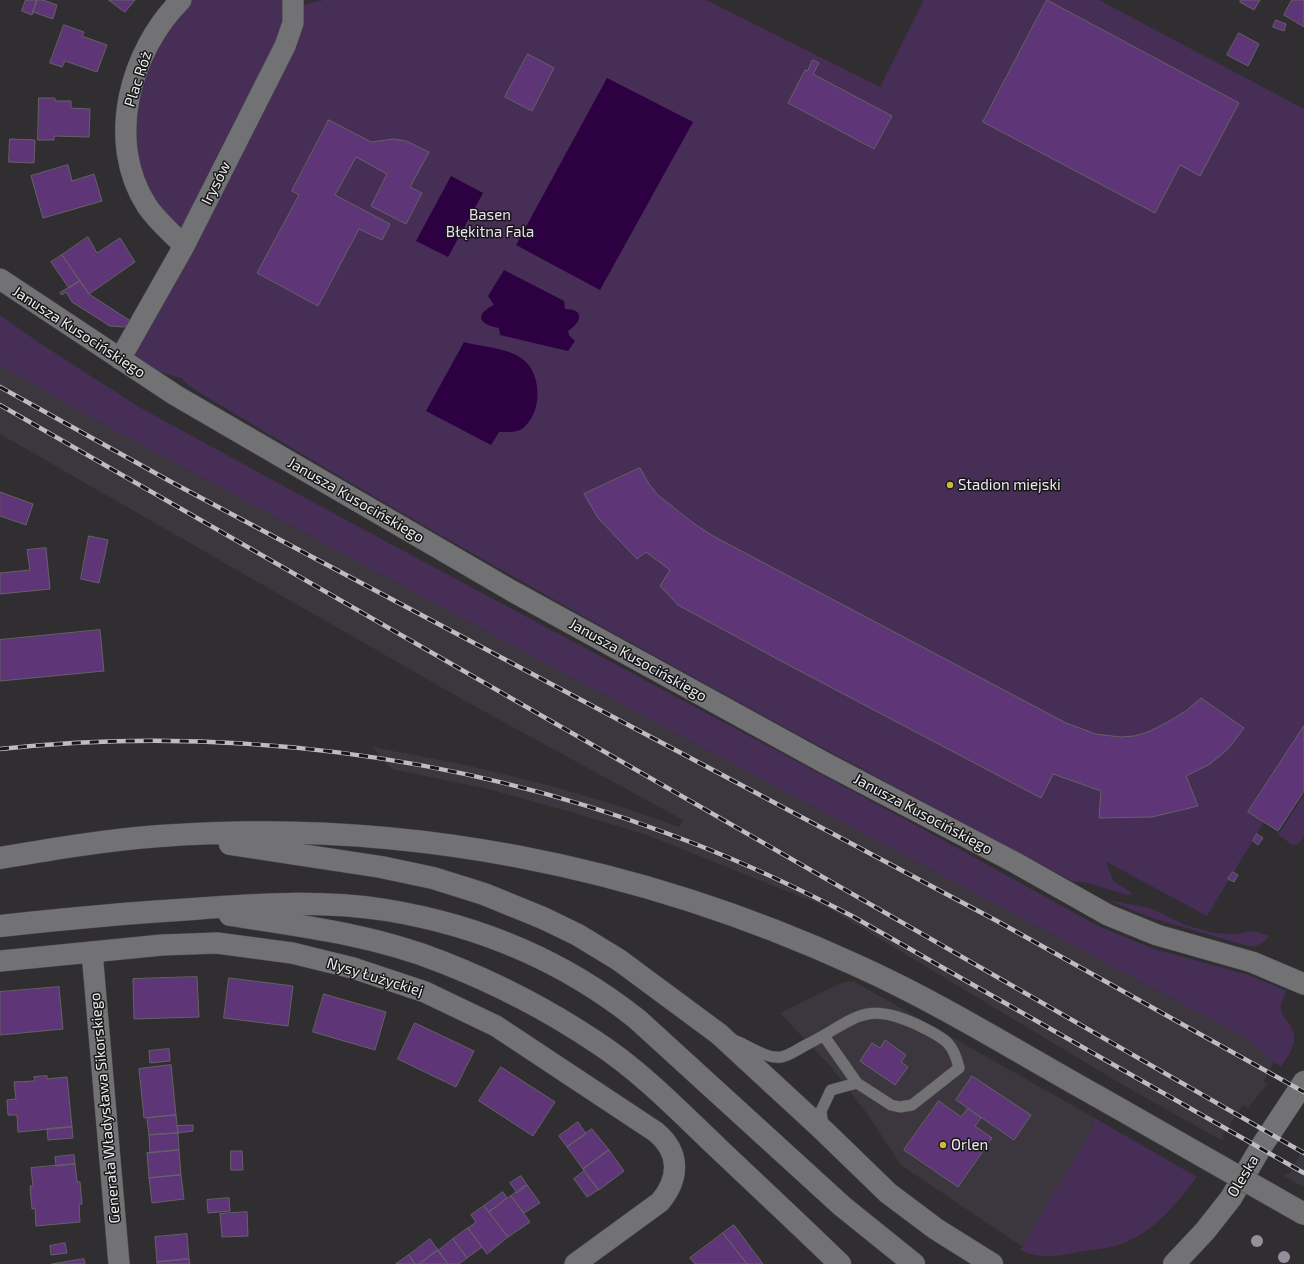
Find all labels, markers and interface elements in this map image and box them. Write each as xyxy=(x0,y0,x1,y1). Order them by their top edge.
street label: Plac Róż xyxy=(121,49,155,109)
street label: Irysów xyxy=(197,158,235,208)
park label: Basen Błękitna Fala xyxy=(446,206,534,241)
street label: Janusza Kusocińskiego xyxy=(9,282,149,382)
street label: Janusza Kusocińskiego xyxy=(285,454,427,546)
place label: Stadion miejski xyxy=(958,476,1061,494)
marker: Stadion miejski xyxy=(945,480,955,490)
street label: Janusza Kusocińskiego xyxy=(566,615,710,705)
street label: Janusza Kusocińskiego xyxy=(851,770,995,858)
street label: Nysy Łużyckiej xyxy=(325,954,425,1000)
street label: Generała Władysława Sikorskiego xyxy=(86,992,124,1224)
place label: Orlen xyxy=(951,1136,988,1154)
marker: Orlen xyxy=(938,1140,948,1150)
street label: Oleska xyxy=(1223,1152,1263,1200)

